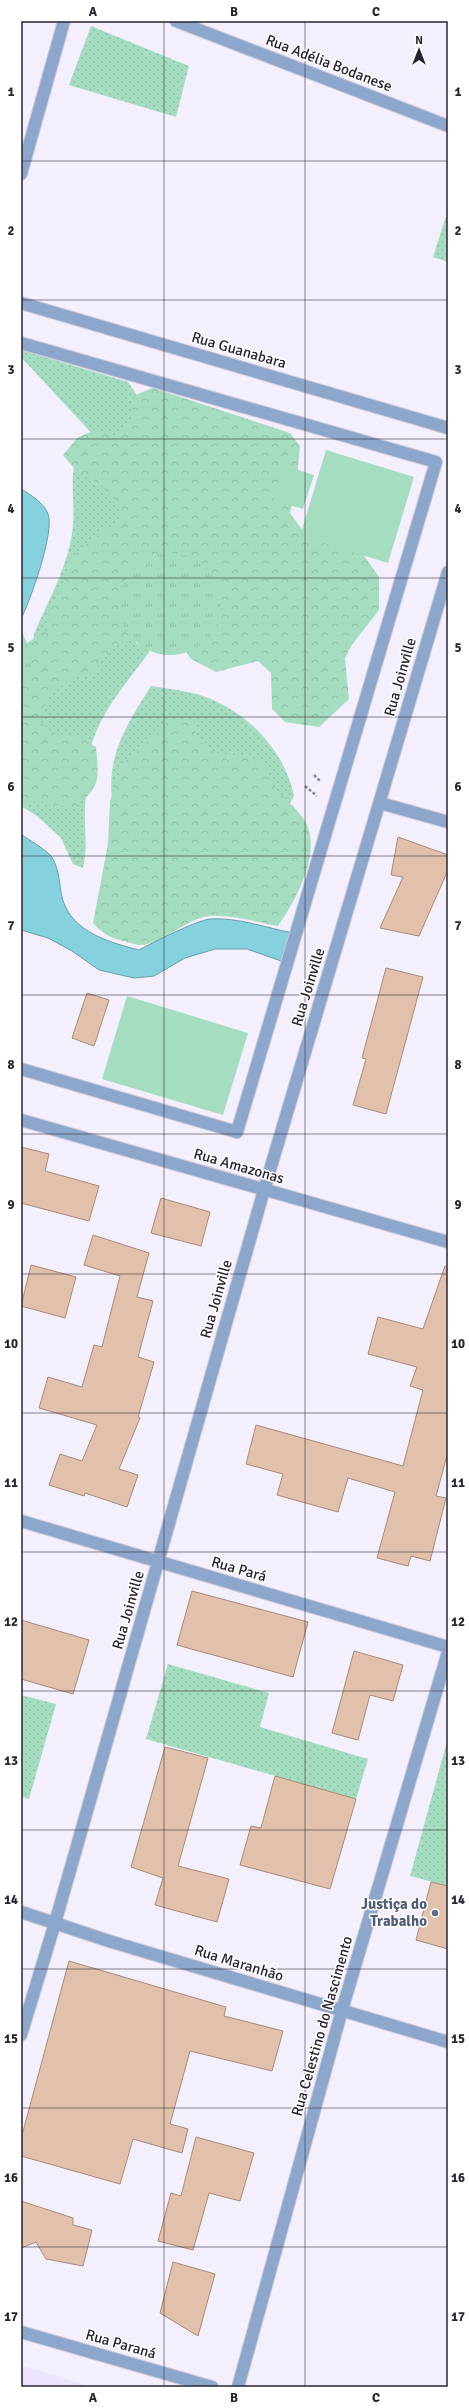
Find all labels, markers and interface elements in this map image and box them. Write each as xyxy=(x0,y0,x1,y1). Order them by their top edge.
text: A xyxy=(89,4,98,20)
text: B xyxy=(230,4,238,20)
text: C xyxy=(372,4,380,20)
north arrow xyxy=(399,30,439,70)
street label: Rua Adélia Bodanese xyxy=(263,31,395,95)
text: N xyxy=(415,34,423,47)
text: 1 xyxy=(7,84,15,100)
text: 1 xyxy=(454,84,462,100)
text: 2 xyxy=(7,223,15,239)
text: 2 xyxy=(454,223,462,239)
street label: Rua Guanabara xyxy=(190,328,288,372)
text: 3 xyxy=(7,362,15,378)
text: 3 xyxy=(454,362,462,378)
text: 4 xyxy=(7,501,15,517)
text: 4 xyxy=(454,501,462,517)
street label: Rua Joinville xyxy=(380,636,420,718)
text: 5 xyxy=(7,640,15,656)
text: 5 xyxy=(454,640,462,656)
text: 6 xyxy=(7,779,15,795)
text: 6 xyxy=(454,779,462,795)
text: 7 xyxy=(7,918,15,934)
text: 7 xyxy=(454,918,462,934)
street label: Rua Joinville xyxy=(288,946,328,1028)
text: 8 xyxy=(7,1057,15,1073)
text: 8 xyxy=(454,1057,462,1073)
street label: Rua Amazonas xyxy=(192,1145,287,1188)
text: 9 xyxy=(7,1197,15,1213)
text: 9 xyxy=(454,1197,462,1213)
street label: Rua Joinville xyxy=(196,1258,236,1340)
text: 10 xyxy=(4,1336,18,1352)
text: 10 xyxy=(451,1336,465,1352)
text: 11 xyxy=(4,1475,18,1491)
text: 11 xyxy=(451,1475,465,1491)
street label: Rua Pará xyxy=(209,1553,269,1585)
street label: Rua Joinville xyxy=(108,1569,148,1651)
text: 12 xyxy=(4,1614,18,1630)
text: 12 xyxy=(451,1614,465,1630)
text: 13 xyxy=(4,1753,18,1769)
text: 13 xyxy=(451,1753,465,1769)
text: 14 xyxy=(4,1892,18,1908)
text: 14 xyxy=(451,1892,465,1908)
place label: Justiça do Trabalho xyxy=(361,1895,427,1930)
marker: Justiça do Trabalho xyxy=(430,1908,440,1918)
street label: Rua Celestino do Nascimento xyxy=(288,1934,356,2118)
street label: Rua Maranhão xyxy=(192,1941,286,1985)
text: 15 xyxy=(4,2031,18,2047)
text: 15 xyxy=(451,2031,465,2047)
text: 16 xyxy=(4,2170,18,2186)
text: 16 xyxy=(451,2170,465,2186)
text: 17 xyxy=(4,2309,18,2325)
text: 17 xyxy=(451,2309,465,2325)
street label: Rua Paraná xyxy=(84,2325,158,2363)
text: A xyxy=(89,2390,98,2406)
text: B xyxy=(230,2390,238,2406)
text: C xyxy=(372,2390,380,2406)

